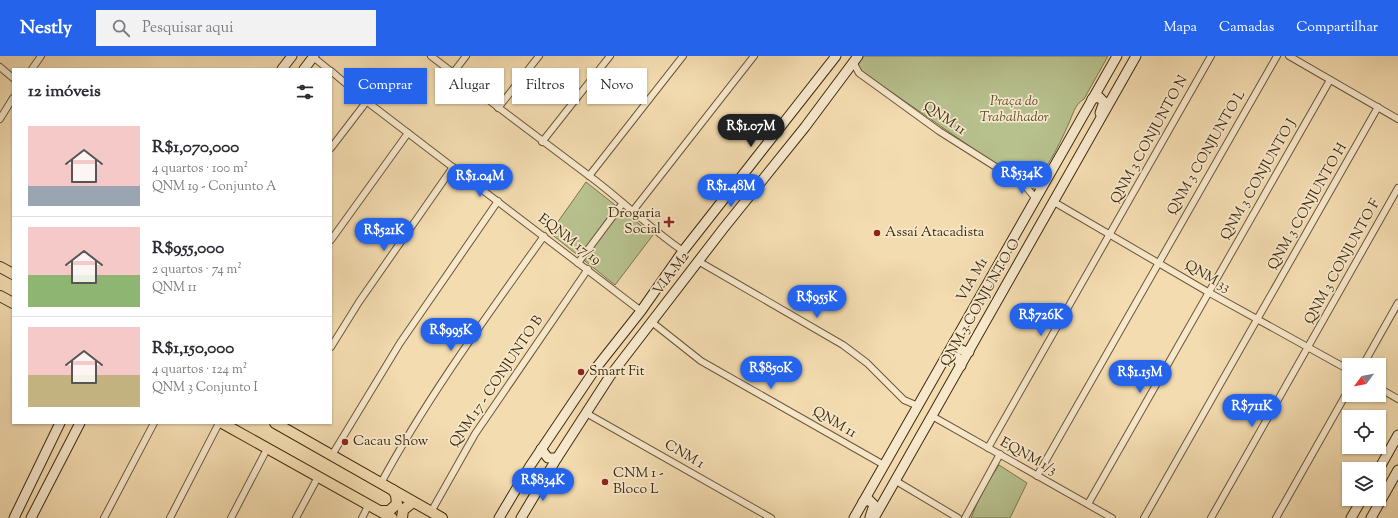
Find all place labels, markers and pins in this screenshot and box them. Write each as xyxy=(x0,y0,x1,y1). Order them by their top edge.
pin: R$1.07M xyxy=(714,114,788,148)
pin: R$534K xyxy=(989,161,1055,195)
pin: R$1.04M xyxy=(443,164,517,198)
pin: R$1.48M xyxy=(694,174,768,208)
place label: Drogaria Social xyxy=(608,204,662,240)
marker: Drogaria Social xyxy=(664,217,674,227)
pin: R$521K xyxy=(351,218,417,252)
place label: Assaí Atacadista xyxy=(885,223,985,243)
marker: Assaí Atacadista xyxy=(872,228,882,238)
pin: R$955K xyxy=(784,285,850,319)
pin: R$726K xyxy=(1008,303,1074,337)
pin: R$995K xyxy=(418,318,484,352)
pin: R$850K xyxy=(738,356,804,390)
pin: R$1.15M xyxy=(1103,360,1177,394)
place label: Smart Fit xyxy=(589,362,645,382)
marker: Smart Fit xyxy=(576,367,586,377)
pin: R$711K xyxy=(1219,394,1285,428)
place label: Cacau Show xyxy=(353,432,429,452)
marker: Cacau Show xyxy=(340,437,350,447)
place label: CNM 1 - Bloco L xyxy=(613,464,664,500)
pin: R$834K xyxy=(510,468,576,502)
marker: CNM 1 - Bloco L xyxy=(600,477,610,487)

